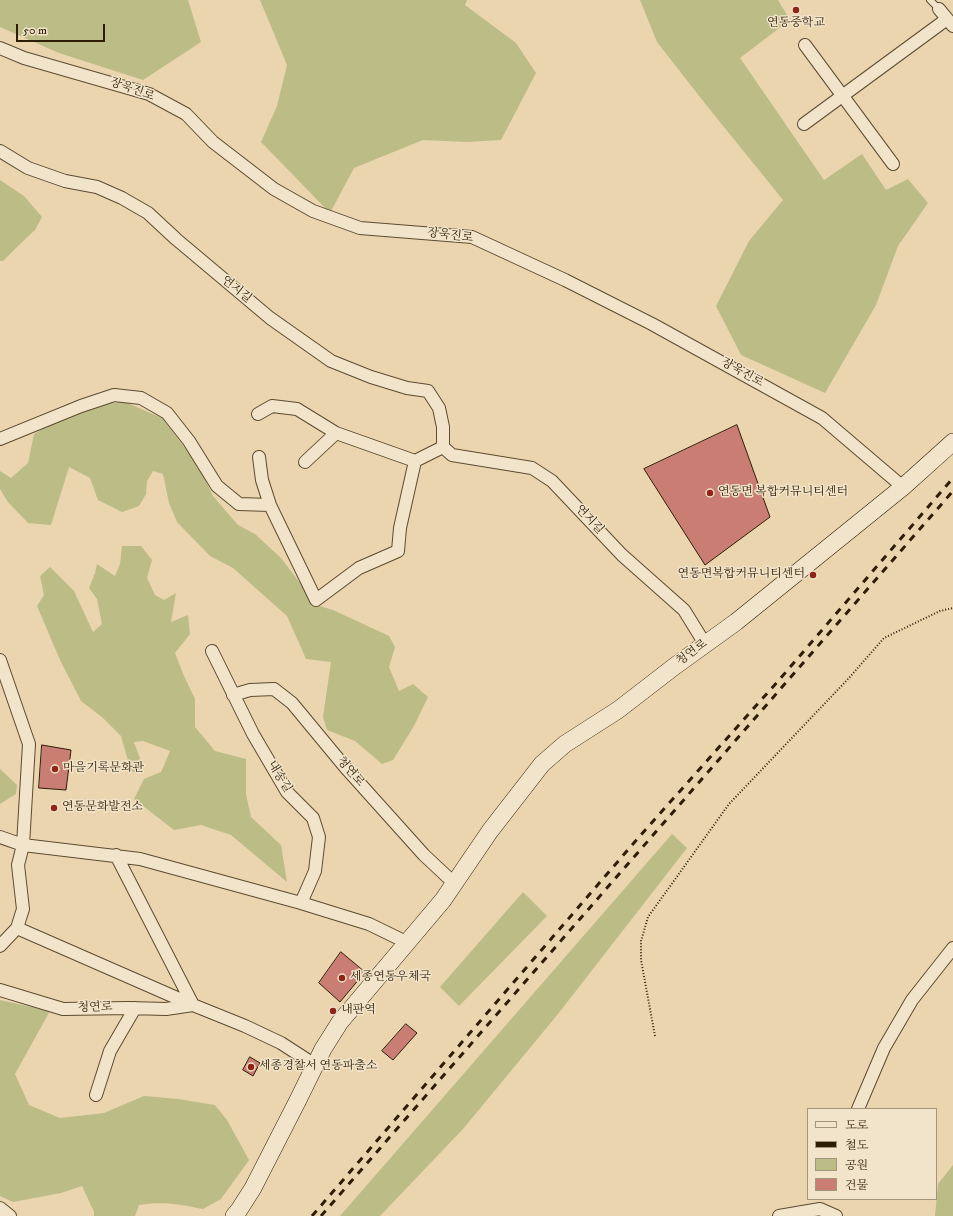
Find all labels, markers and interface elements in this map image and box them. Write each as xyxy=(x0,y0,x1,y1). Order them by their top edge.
marker: 연동중학교 xyxy=(791,5,801,15)
scale bar xyxy=(18,16,107,42)
place label: 연동중학교 xyxy=(767,17,825,31)
text: 50 m xyxy=(23,23,47,38)
street label: 장욱진로 xyxy=(108,75,156,105)
street label: 장욱진로 xyxy=(426,226,474,246)
street label: 연지길 xyxy=(218,273,254,307)
street label: 장욱진로 xyxy=(718,355,766,391)
place label: 연동면 복합커뮤니티센터 xyxy=(718,486,848,500)
marker: 연동면 복합커뮤니티센터 xyxy=(705,488,715,498)
street label: 연지길 xyxy=(572,502,606,538)
place label: 연동면복합커뮤니티센터 xyxy=(677,568,805,582)
marker: 연동면복합커뮤니티센터 xyxy=(808,570,818,580)
street label: 청연로 xyxy=(674,637,710,669)
street label: 청연로 xyxy=(333,754,367,790)
street label: 내송길 xyxy=(264,758,294,796)
place label: 마을기록문화관 xyxy=(63,762,144,776)
marker: 마을기록문화관 xyxy=(50,764,60,774)
place label: 연동문화발전소 xyxy=(62,801,143,815)
marker: 연동문화발전소 xyxy=(49,803,59,813)
place label: 세종연동우체국 xyxy=(350,971,431,985)
marker: 세종연동우체국 xyxy=(337,973,347,983)
street label: 청연로 xyxy=(77,1000,113,1016)
place label: 내판역 xyxy=(341,1004,376,1018)
marker: 내판역 xyxy=(328,1006,338,1016)
place label: 세종경찰서 연동파출소 xyxy=(259,1060,377,1074)
marker: 세종경찰서 연동파출소 xyxy=(246,1062,256,1072)
legend xyxy=(807,1108,937,1200)
text: 도로 xyxy=(845,1118,868,1133)
text: 철도 xyxy=(845,1138,868,1153)
text: 공원 xyxy=(845,1158,868,1173)
text: 건물 xyxy=(845,1178,868,1193)

